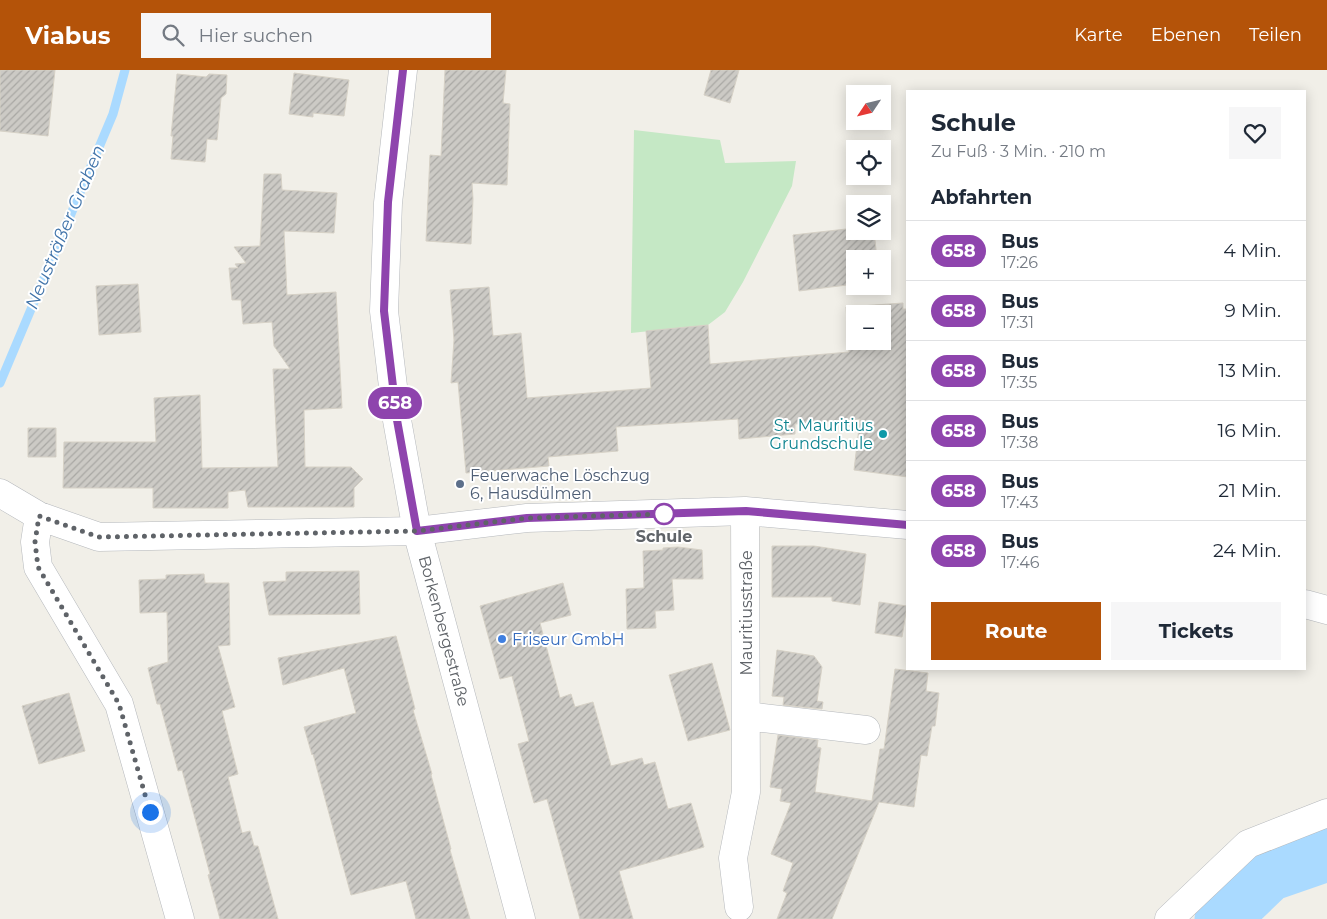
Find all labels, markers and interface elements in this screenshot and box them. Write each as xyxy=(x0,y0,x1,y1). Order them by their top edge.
search box xyxy=(141,13,491,58)
text: Viabus xyxy=(25,21,111,50)
icon: search xyxy=(159,21,187,49)
text: Hier suchen xyxy=(199,24,313,47)
text: Karte xyxy=(1074,24,1123,46)
text: Ebenen xyxy=(1151,24,1221,46)
text: Teilen xyxy=(1249,24,1302,46)
north arrow xyxy=(846,85,891,130)
map controls xyxy=(846,85,891,350)
button: heart xyxy=(1229,107,1281,159)
text: Schule xyxy=(931,108,1016,137)
button: locate xyxy=(846,140,891,185)
water label: Neusträßer Graben xyxy=(20,142,110,312)
text: Zu Fuß · 3 Min. · 210 m xyxy=(931,142,1106,161)
text: Abfahrten xyxy=(931,186,1032,209)
button: layers xyxy=(846,195,891,240)
text: Bus xyxy=(1001,230,1039,253)
text: 4 Min. xyxy=(1223,239,1281,262)
text: 658 xyxy=(941,240,976,262)
button: + xyxy=(846,250,891,295)
text: 17:26 xyxy=(1001,253,1038,272)
text: Bus xyxy=(1001,290,1039,313)
text: 9 Min. xyxy=(1224,299,1281,322)
text: 658 xyxy=(941,300,976,322)
button: − xyxy=(846,305,891,350)
text: 17:31 xyxy=(1001,313,1034,332)
text: Bus xyxy=(1001,350,1039,373)
text: 13 Min. xyxy=(1218,359,1281,382)
text: 658 xyxy=(941,360,976,382)
text: 17:35 xyxy=(1001,373,1037,392)
line badge: 658 xyxy=(366,387,424,419)
text: 658 xyxy=(378,392,412,414)
text: Bus xyxy=(1001,410,1039,433)
place label: St. Mauritius Grundschule xyxy=(770,416,873,453)
text: 16 Min. xyxy=(1217,419,1281,442)
text: 658 xyxy=(941,420,976,442)
marker: St. Mauritius Grundschule xyxy=(877,428,889,440)
text: 17:38 xyxy=(1001,433,1039,452)
place label: Feuerwache Löschzug 6, Hausdülmen xyxy=(470,466,650,503)
text: Bus xyxy=(1001,470,1039,493)
marker: Feuerwache Löschzug 6, Hausdülmen xyxy=(454,478,466,490)
text: 21 Min. xyxy=(1218,479,1281,502)
text: 658 xyxy=(941,480,976,502)
text: 17:43 xyxy=(1001,493,1039,512)
marker: Schule xyxy=(653,503,675,525)
place label: Schule xyxy=(636,527,692,546)
text: Bus xyxy=(1001,530,1039,553)
text: 24 Min. xyxy=(1213,539,1281,562)
text: 658 xyxy=(941,540,976,562)
street label: Mauritiusstraße xyxy=(737,550,756,676)
text: 17:46 xyxy=(1001,553,1040,572)
street label: Borkenbergestraße xyxy=(415,554,473,708)
button: Route xyxy=(931,602,1101,660)
button: Tickets xyxy=(1111,602,1281,660)
place label: Friseur GmbH xyxy=(512,630,625,649)
marker: Friseur GmbH xyxy=(496,633,508,645)
your location xyxy=(138,800,163,825)

